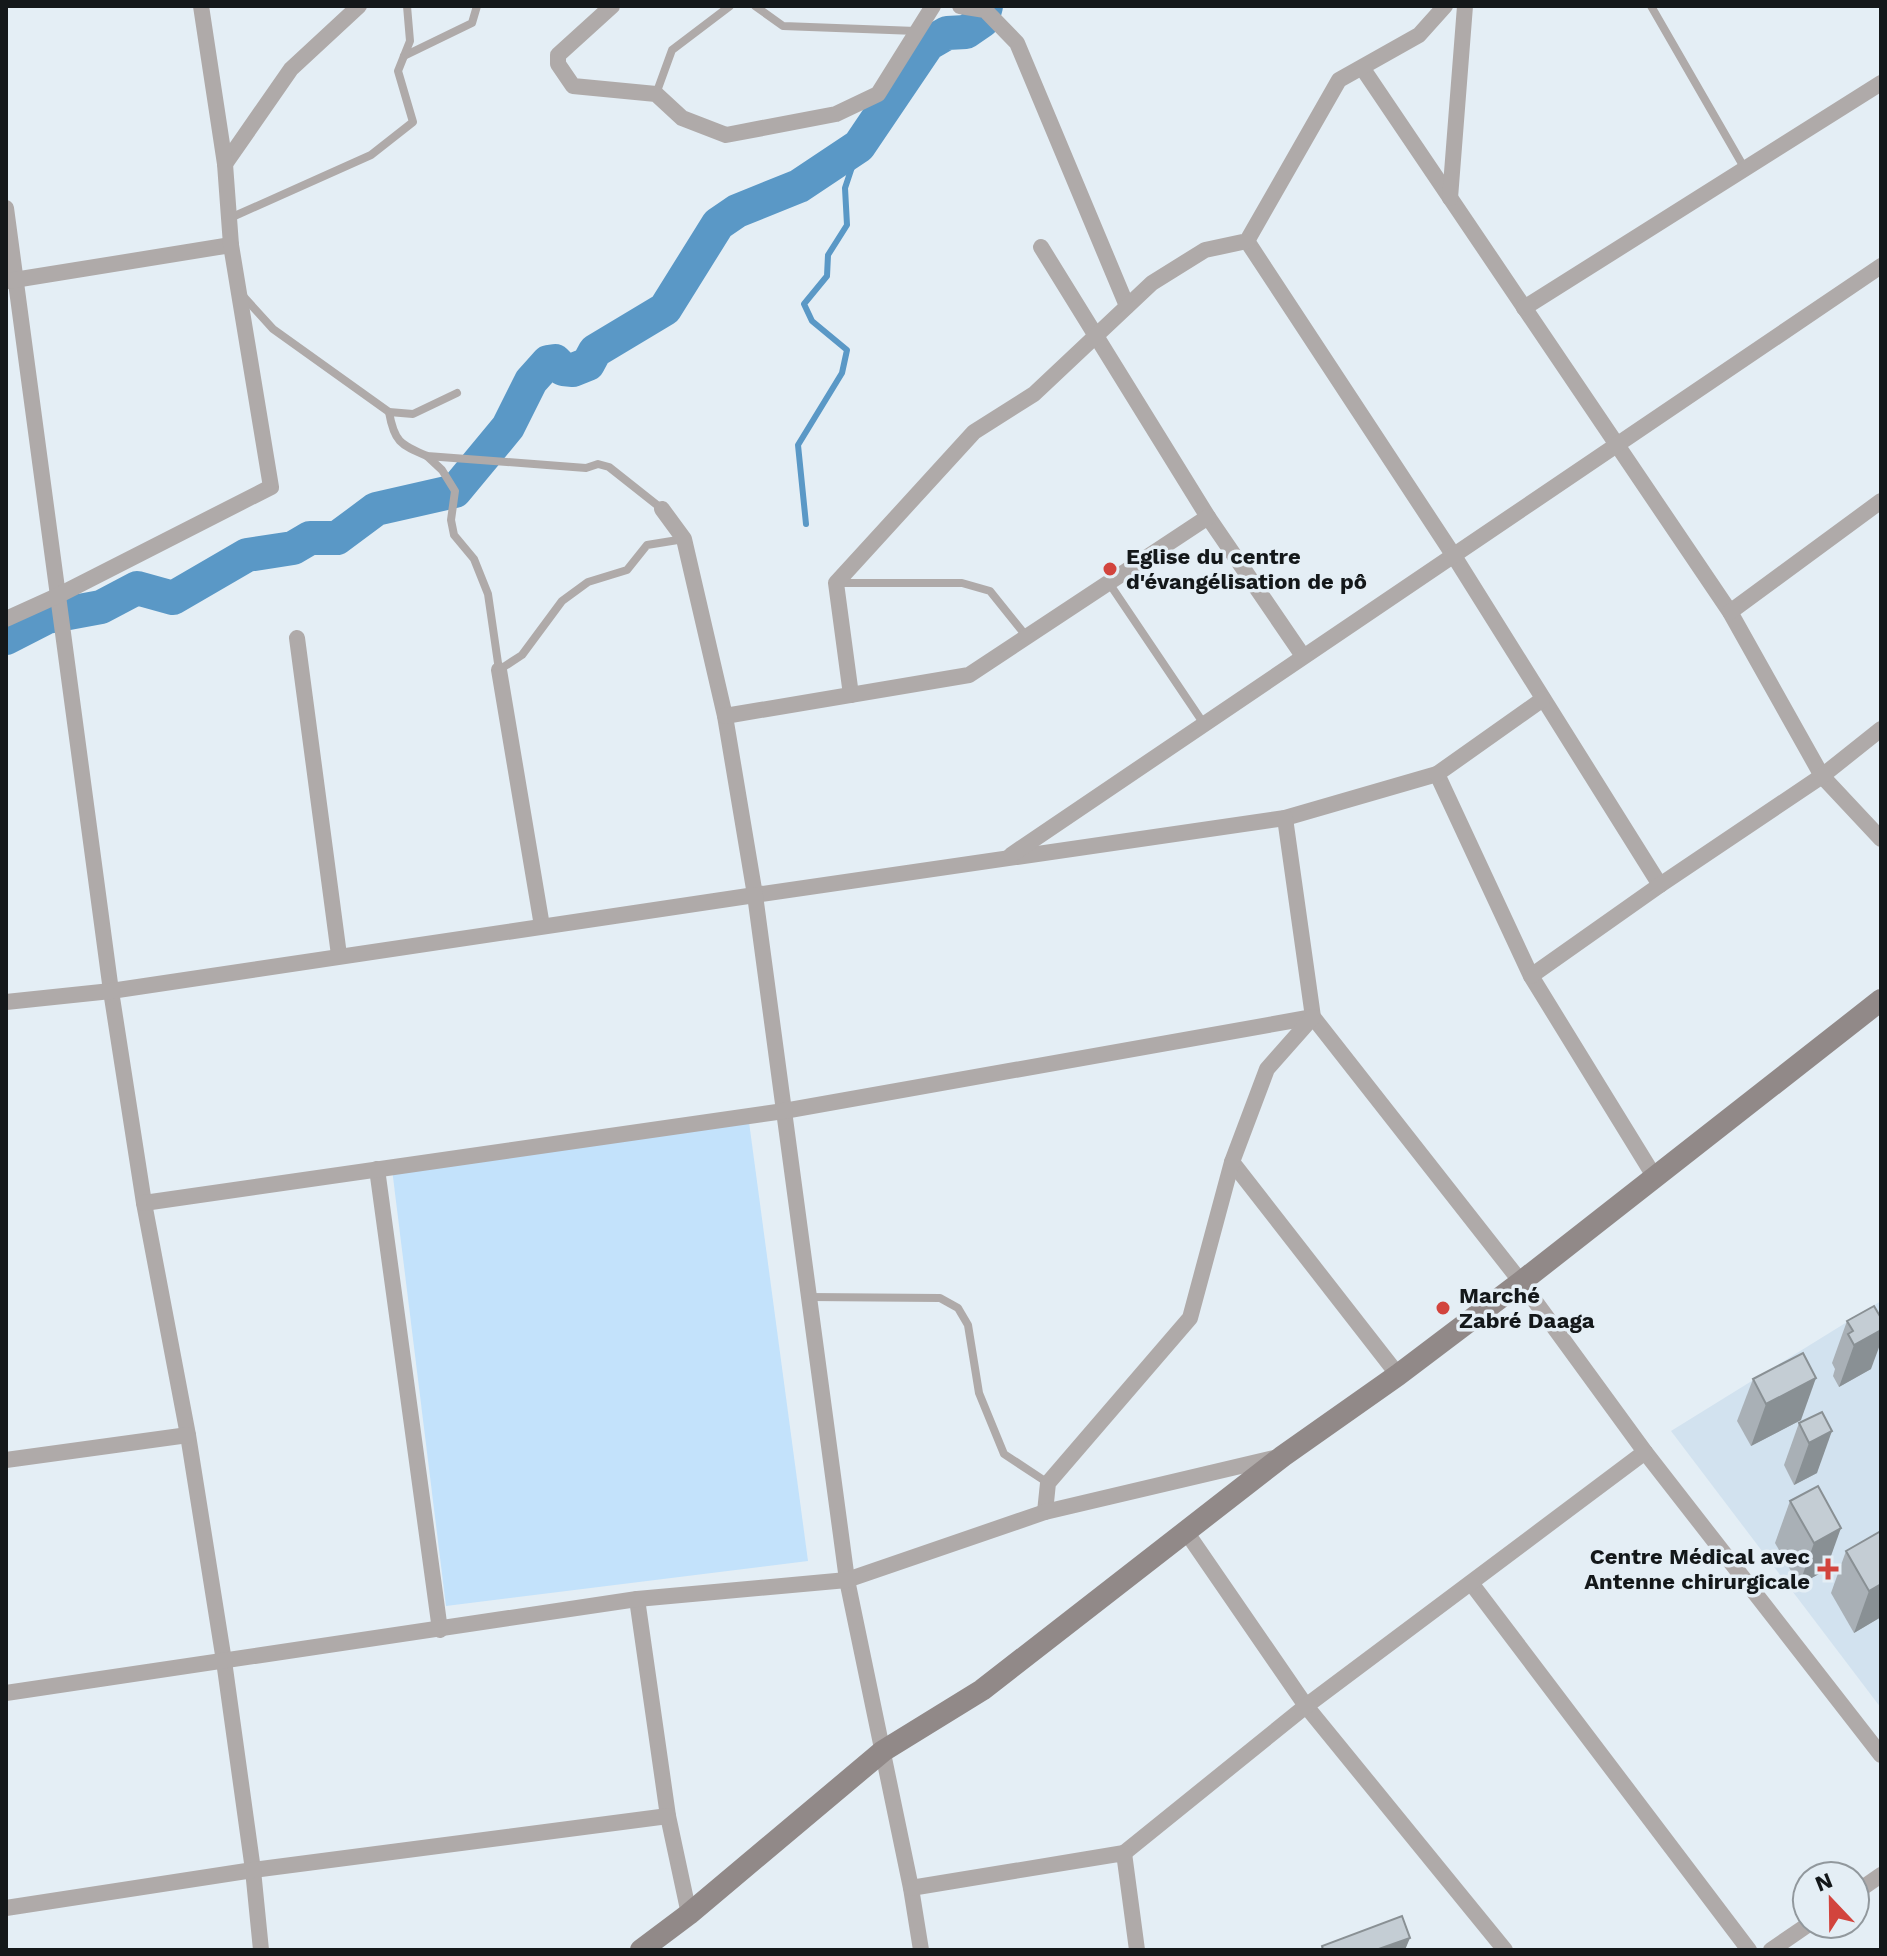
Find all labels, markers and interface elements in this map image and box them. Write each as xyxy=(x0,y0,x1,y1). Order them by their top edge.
place label: Eglise du centre d'évangélisation de pô xyxy=(1126,544,1367,594)
marker: Eglise du centre d'évangélisation de pô xyxy=(1101,560,1119,578)
place label: Marché Zabré Daaga xyxy=(1459,1283,1595,1333)
marker: Marché Zabré Daaga xyxy=(1434,1299,1452,1317)
place label: Centre Médical avec Antenne chirurgicale xyxy=(1584,1544,1810,1594)
marker: Centre Médical avec Antenne chirurgicale xyxy=(1817,1558,1839,1580)
north arrow xyxy=(1791,1860,1871,1940)
text: N xyxy=(1811,1867,1836,1897)

